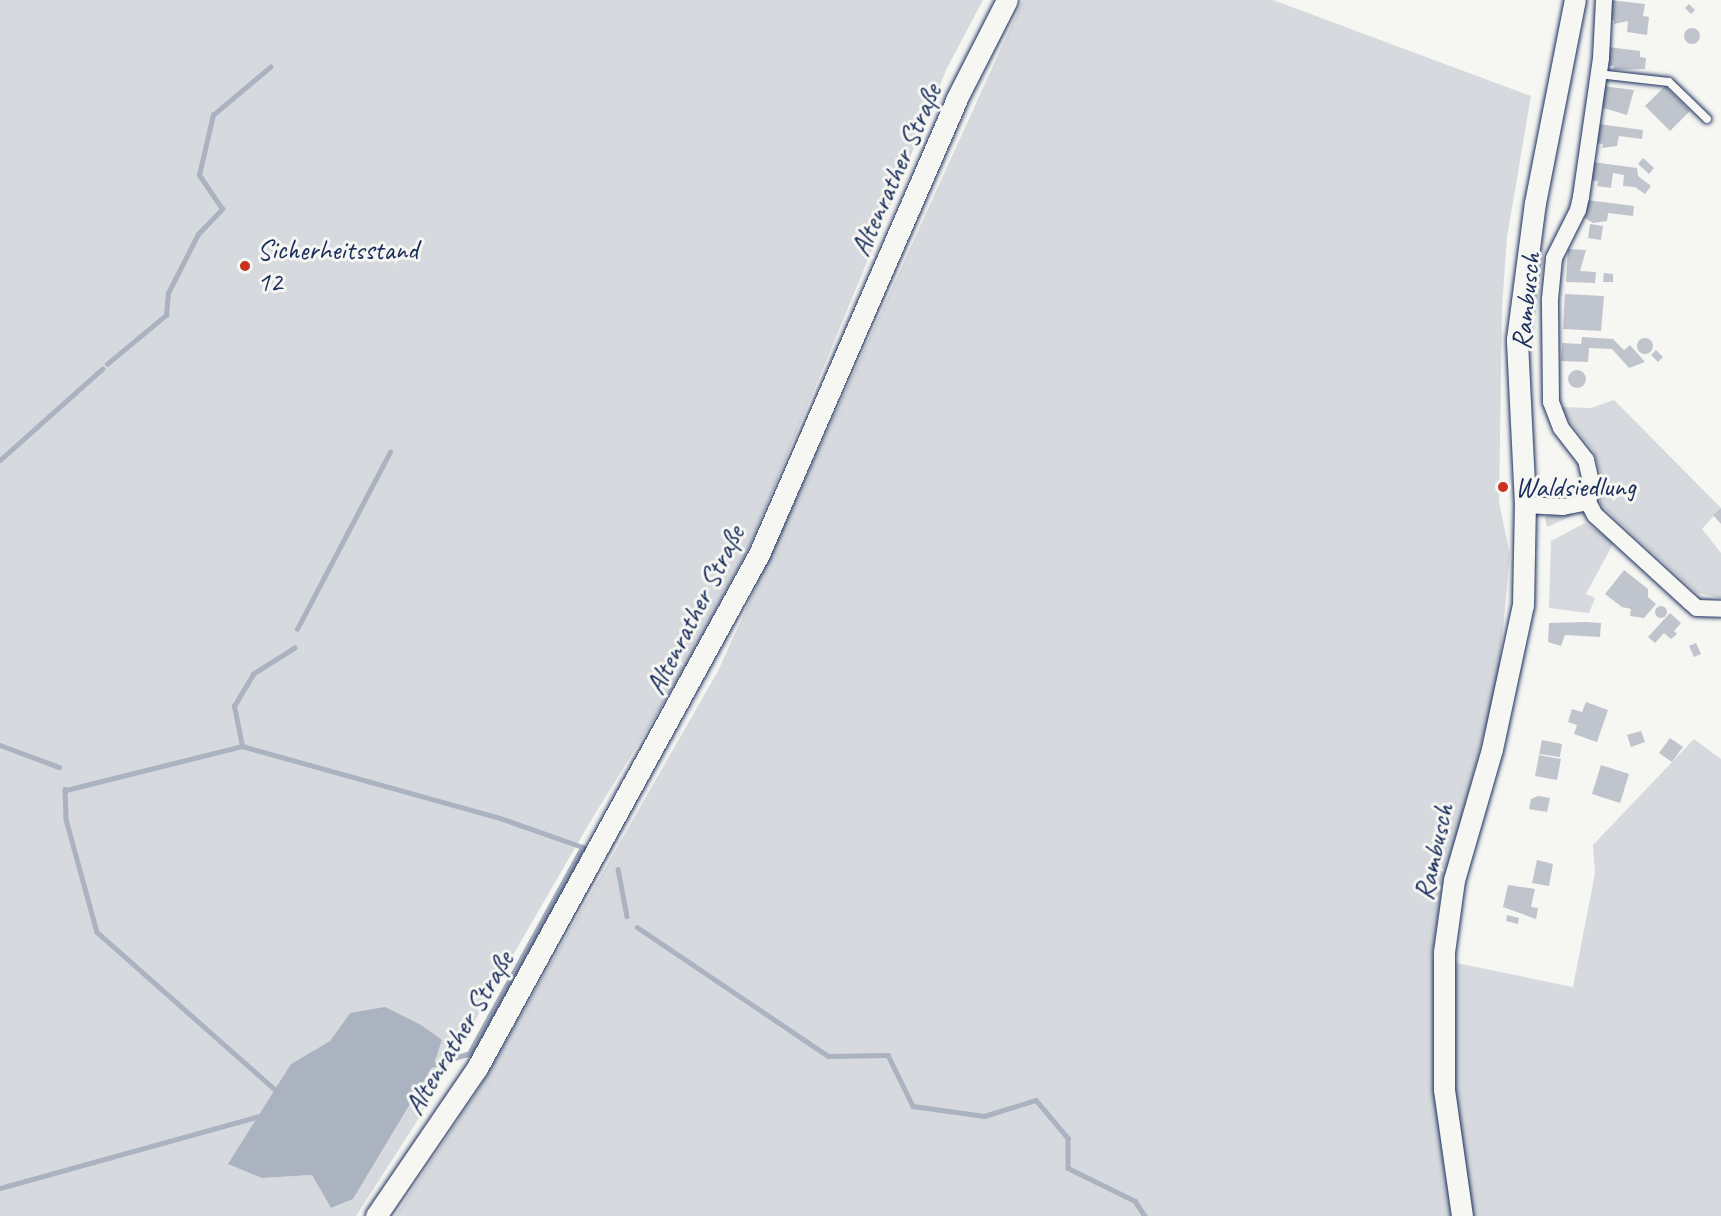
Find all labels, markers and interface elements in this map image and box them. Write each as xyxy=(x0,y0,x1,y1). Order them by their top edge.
street label: Altenrather Straße xyxy=(843,79,949,261)
place label: Sicherheitsstand 12 xyxy=(257,233,418,299)
street label: Rambusch xyxy=(1504,251,1548,351)
marker: Sicherheitsstand 12 xyxy=(238,259,252,273)
place label: Waldsiedlung xyxy=(1515,470,1636,504)
marker: Waldsiedlung xyxy=(1496,480,1510,494)
street label: Altenrather Straße xyxy=(638,520,752,700)
street label: Rambusch xyxy=(1407,801,1461,903)
street label: Altenrather Straße xyxy=(397,945,521,1121)

